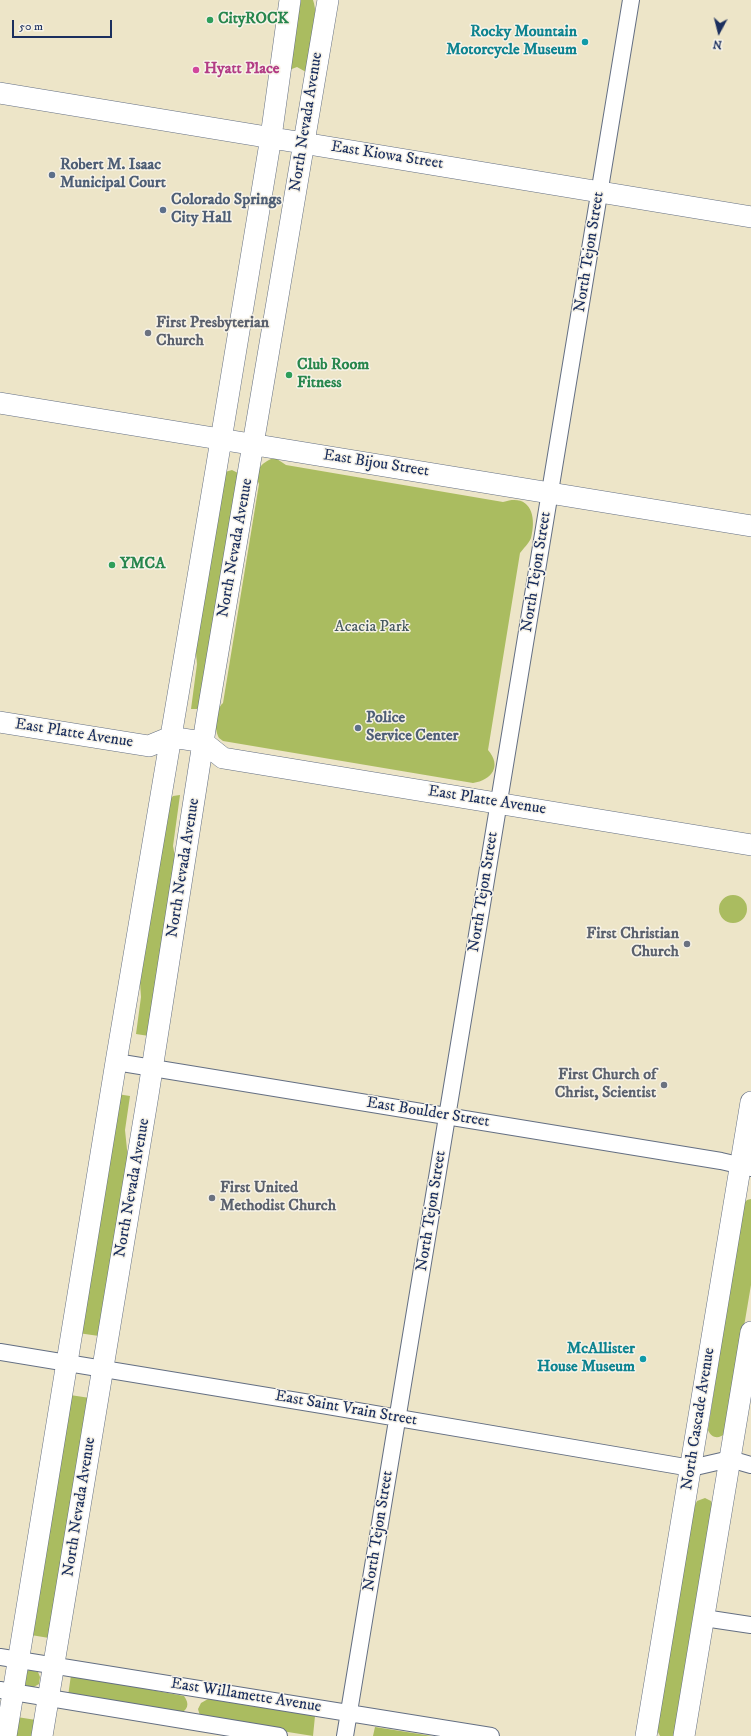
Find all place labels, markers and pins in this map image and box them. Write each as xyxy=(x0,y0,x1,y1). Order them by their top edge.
place label: CityROCK xyxy=(218,10,289,30)
marker: CityROCK xyxy=(205,15,215,25)
place label: Rocky Mountain Motorcycle Museum xyxy=(446,23,577,61)
marker: Rocky Mountain Motorcycle Museum xyxy=(580,37,590,47)
place label: Hyatt Place xyxy=(204,60,279,80)
marker: Hyatt Place xyxy=(191,65,201,75)
place label: Robert M. Isaac Municipal Court xyxy=(60,156,166,194)
marker: Robert M. Isaac Municipal Court xyxy=(47,170,57,180)
place label: Colorado Springs City Hall xyxy=(171,191,282,229)
marker: Colorado Springs City Hall xyxy=(158,205,168,215)
place label: First Presbyterian Church xyxy=(156,314,269,352)
marker: First Presbyterian Church xyxy=(143,328,153,338)
place label: Club Room Fitness xyxy=(297,356,369,394)
marker: Club Room Fitness xyxy=(284,370,294,380)
place label: YMCA xyxy=(120,555,165,575)
marker: YMCA xyxy=(107,560,117,570)
place label: Police Service Center xyxy=(366,709,459,747)
marker: Police Service Center xyxy=(353,723,363,733)
place label: First Christian Church xyxy=(586,925,679,963)
marker: First Christian Church xyxy=(682,939,692,949)
place label: First Church of Christ, Scientist xyxy=(555,1066,656,1104)
marker: First Church of Christ, Scientist xyxy=(659,1080,669,1090)
place label: First United Methodist Church xyxy=(220,1179,336,1217)
marker: First United Methodist Church xyxy=(207,1193,217,1203)
place label: McAllister House Museum xyxy=(537,1340,635,1378)
marker: McAllister House Museum xyxy=(638,1354,648,1364)

